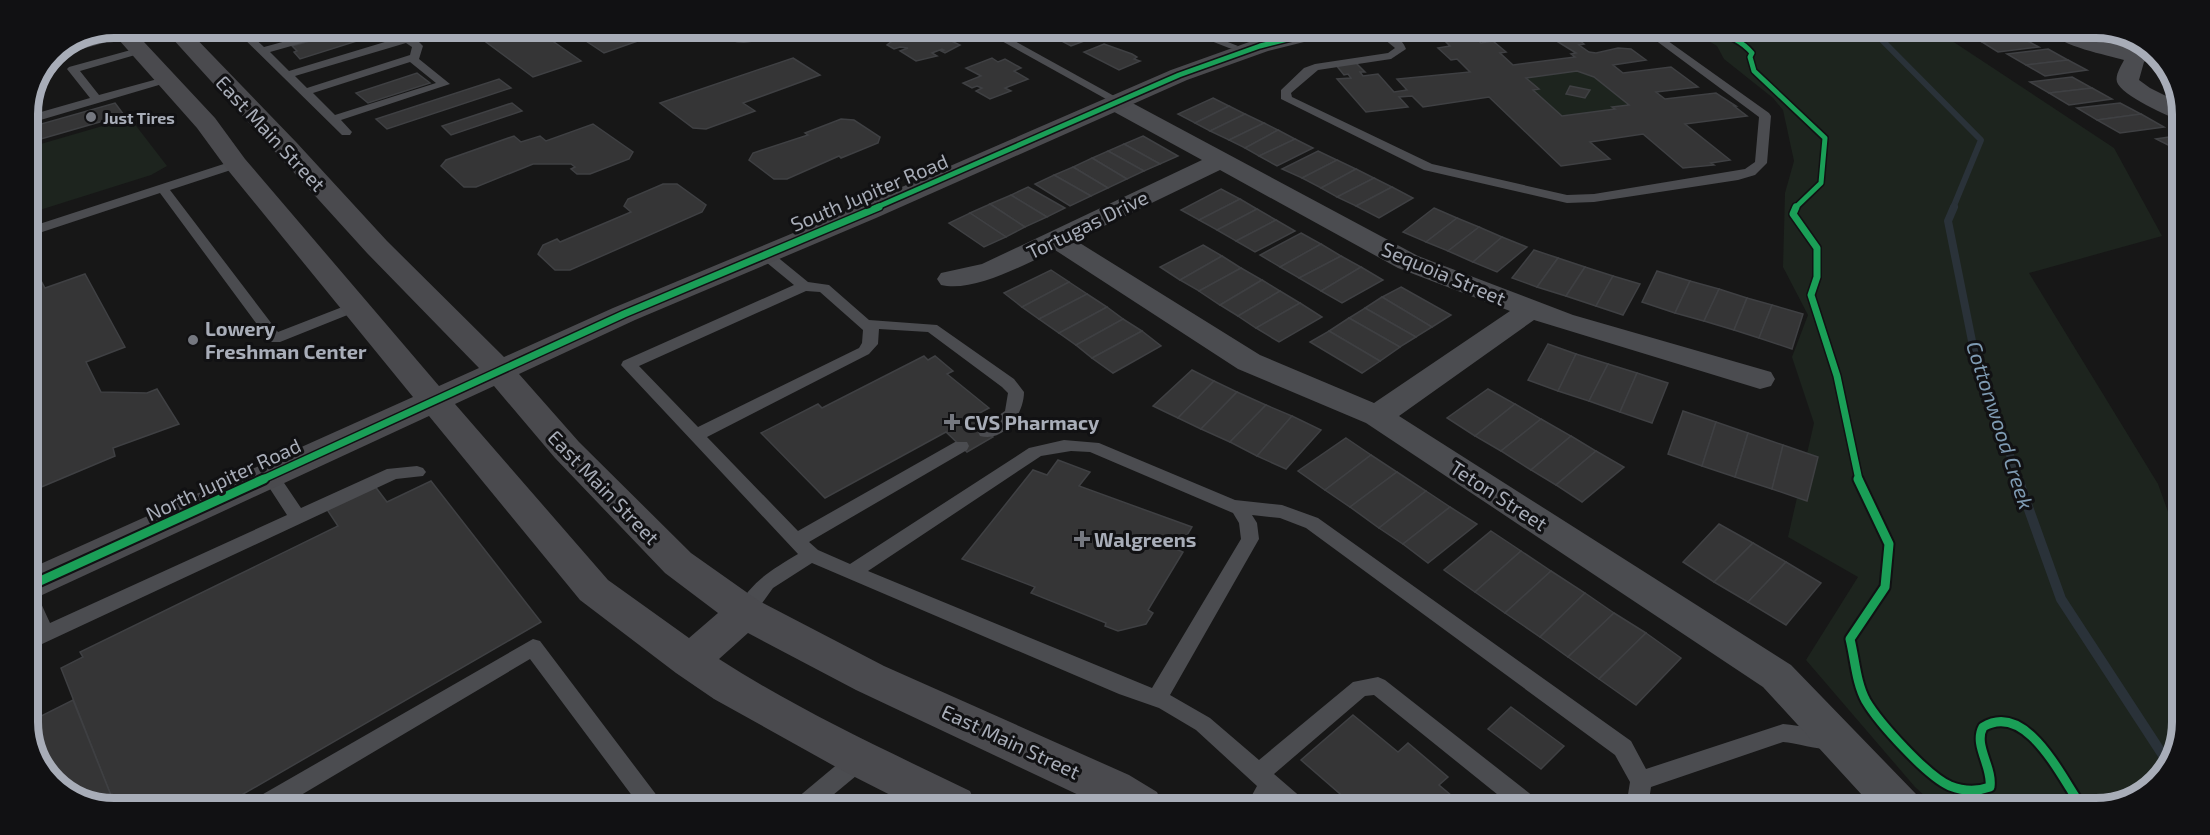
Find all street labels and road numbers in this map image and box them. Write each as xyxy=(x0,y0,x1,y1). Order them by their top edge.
street label: East Main Street xyxy=(211,70,331,196)
street label: South Jupiter Road xyxy=(787,148,951,236)
street label: Tortugas Drive xyxy=(1022,184,1152,264)
street label: Sequoia Street xyxy=(1379,236,1510,310)
street label: East Main Street xyxy=(543,425,665,549)
street label: North Jupiter Road xyxy=(142,433,304,525)
street label: Teton Street xyxy=(1446,455,1552,535)
street label: East Main Street xyxy=(938,699,1084,784)

